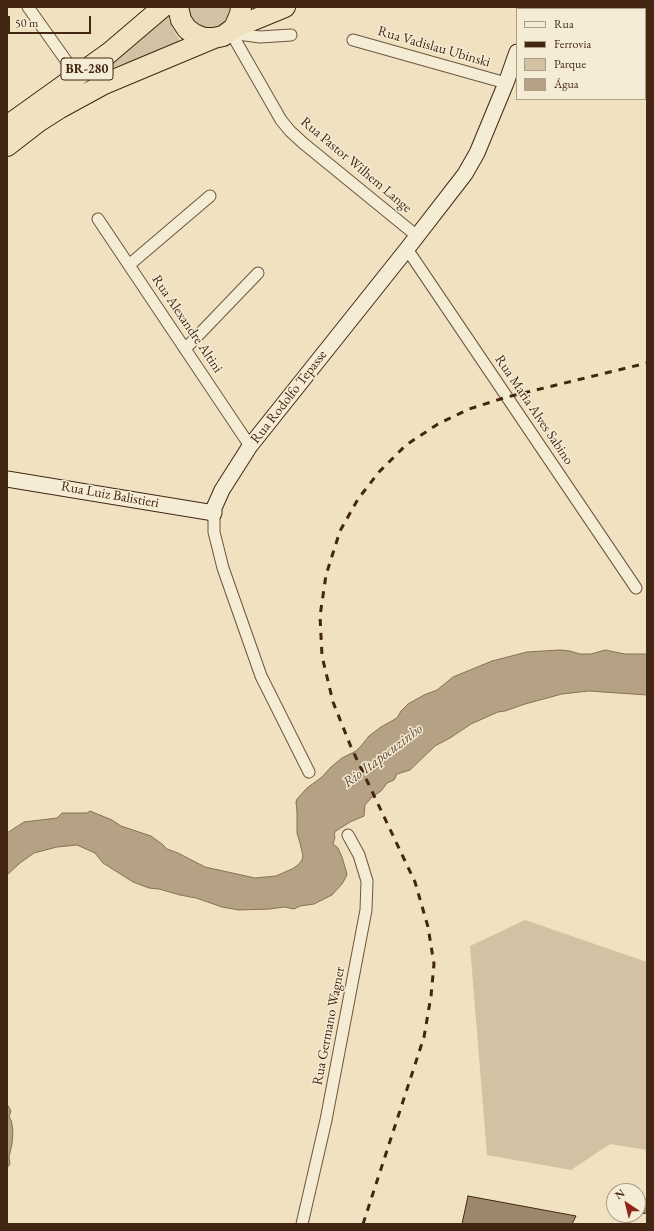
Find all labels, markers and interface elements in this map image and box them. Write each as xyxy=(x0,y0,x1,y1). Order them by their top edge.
scale bar xyxy=(10,8,93,34)
legend xyxy=(516,8,646,100)
text: 50 m xyxy=(15,15,38,31)
text: Rua xyxy=(554,16,574,32)
street label: Rua Vadislau Ubinski xyxy=(376,23,492,71)
text: Ferrovia xyxy=(554,36,591,52)
text: Parque xyxy=(554,56,586,72)
road number: BR-280 xyxy=(61,58,113,80)
text: Água xyxy=(554,76,579,92)
street label: Rua Pastor Wilhem Lange xyxy=(297,114,415,216)
street label: Rua Alexandre Altini xyxy=(148,272,226,376)
street label: Rua Rodolfo Tepasse xyxy=(247,347,331,447)
street label: Rua Maria Alves Sabino xyxy=(491,352,577,468)
street label: Rua Luiz Balistieri xyxy=(60,478,160,512)
water label: Rio Itapocuzinho xyxy=(339,720,427,792)
street label: Rua Germano Wagner xyxy=(309,965,349,1087)
north arrow xyxy=(606,1183,646,1223)
text: N xyxy=(612,1186,627,1202)

